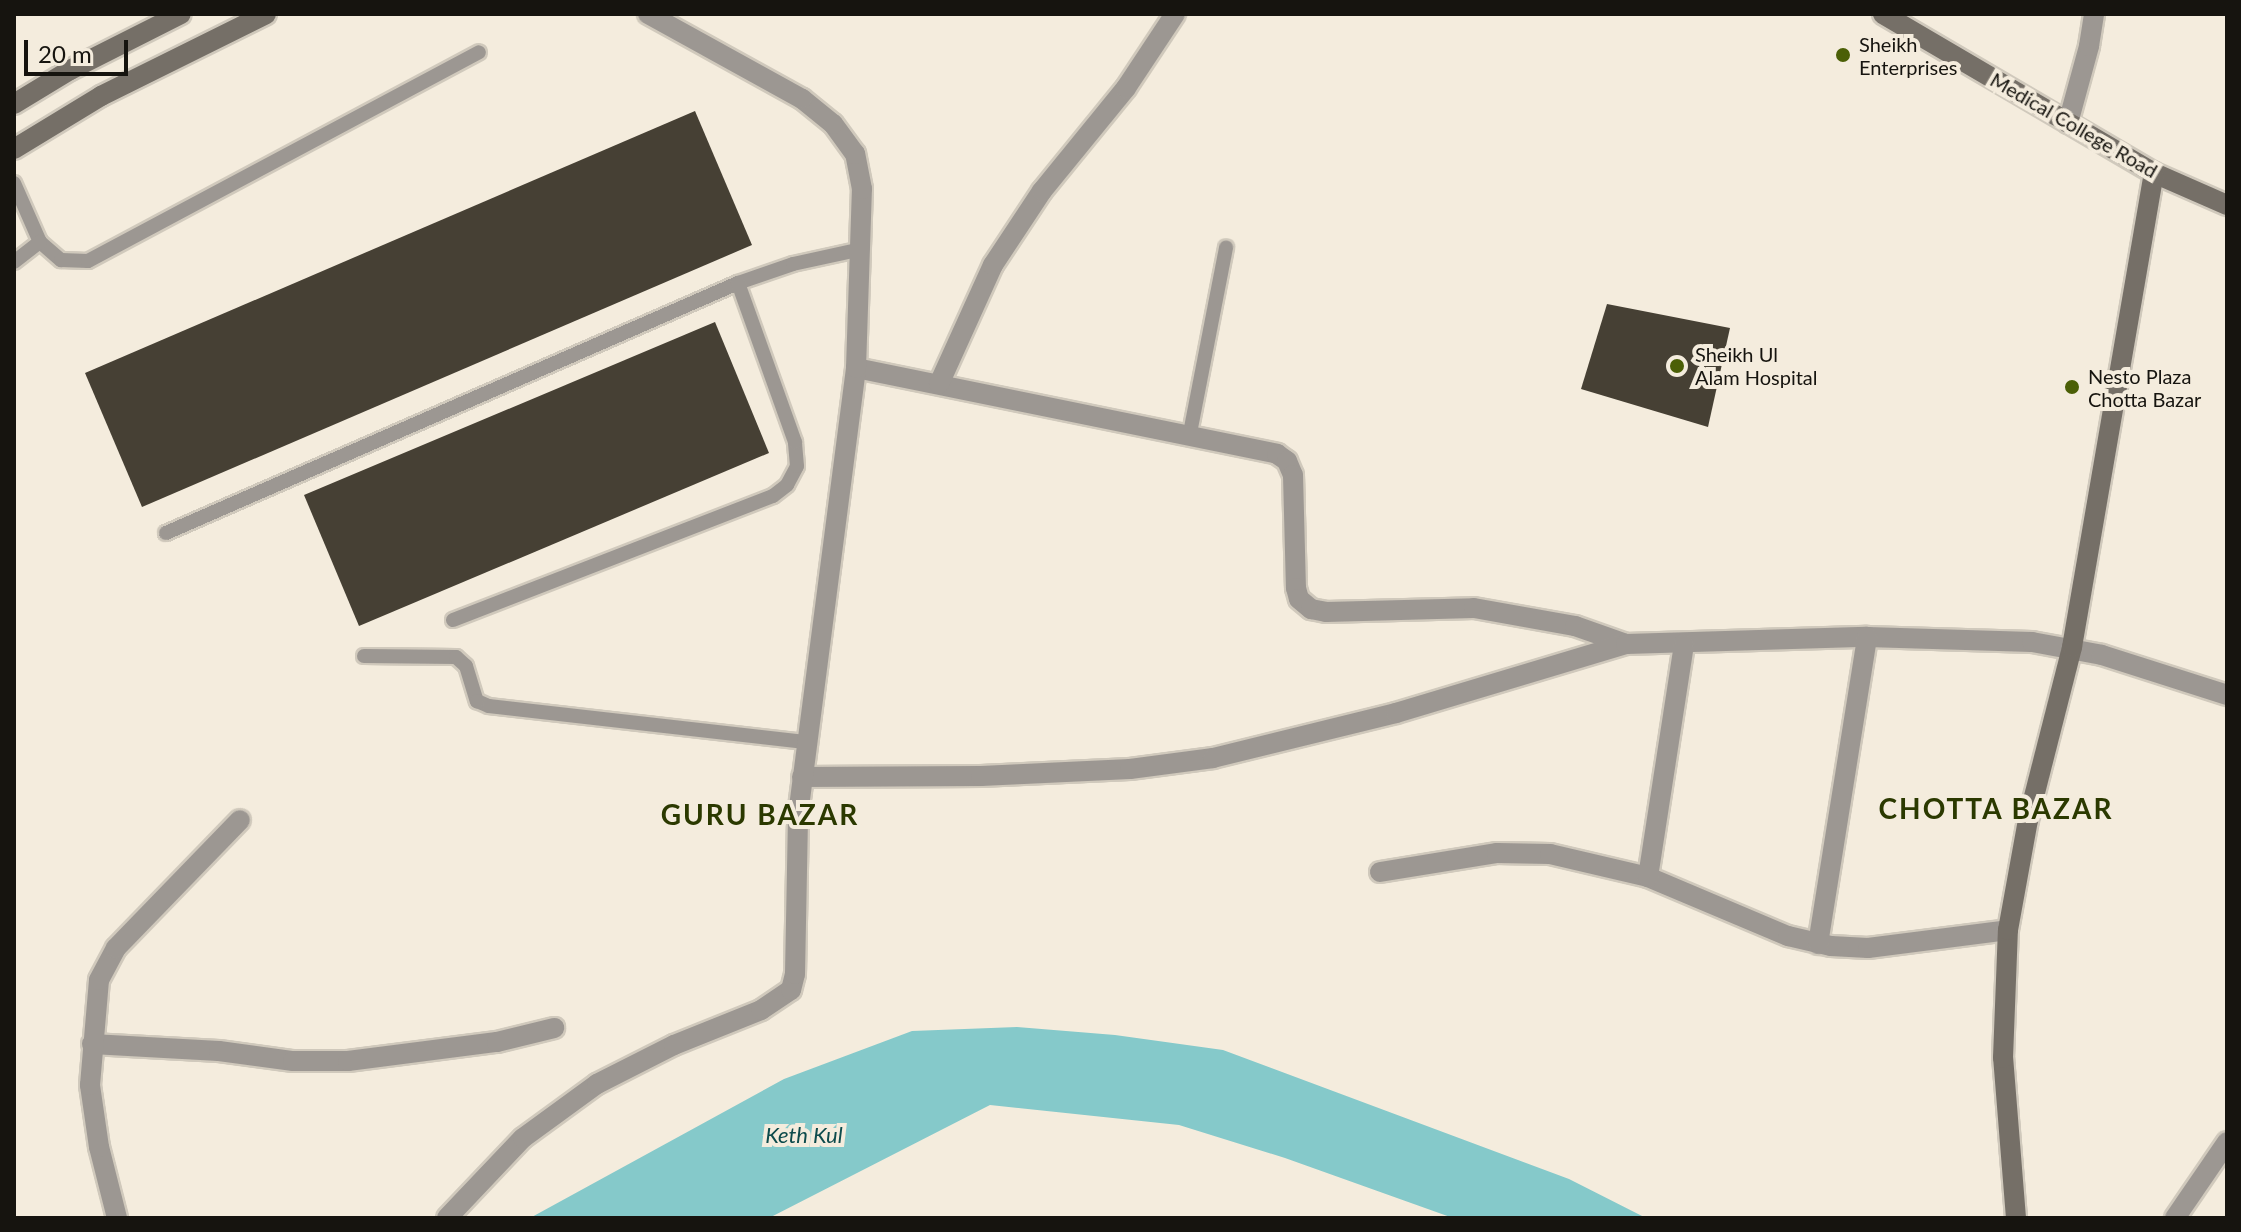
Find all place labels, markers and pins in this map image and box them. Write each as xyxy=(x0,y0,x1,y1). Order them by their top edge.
place label: Sheikh Enterprises xyxy=(1859,32,1957,79)
marker: Sheikh Enterprises xyxy=(1834,46,1852,64)
place label: Sheikh Ul Alam Hospital xyxy=(1695,342,1818,389)
marker: Sheikh Ul Alam Hospital xyxy=(1666,355,1688,377)
place label: Nesto Plaza Chotta Bazar xyxy=(2088,364,2201,411)
marker: Nesto Plaza Chotta Bazar xyxy=(2063,378,2081,396)

